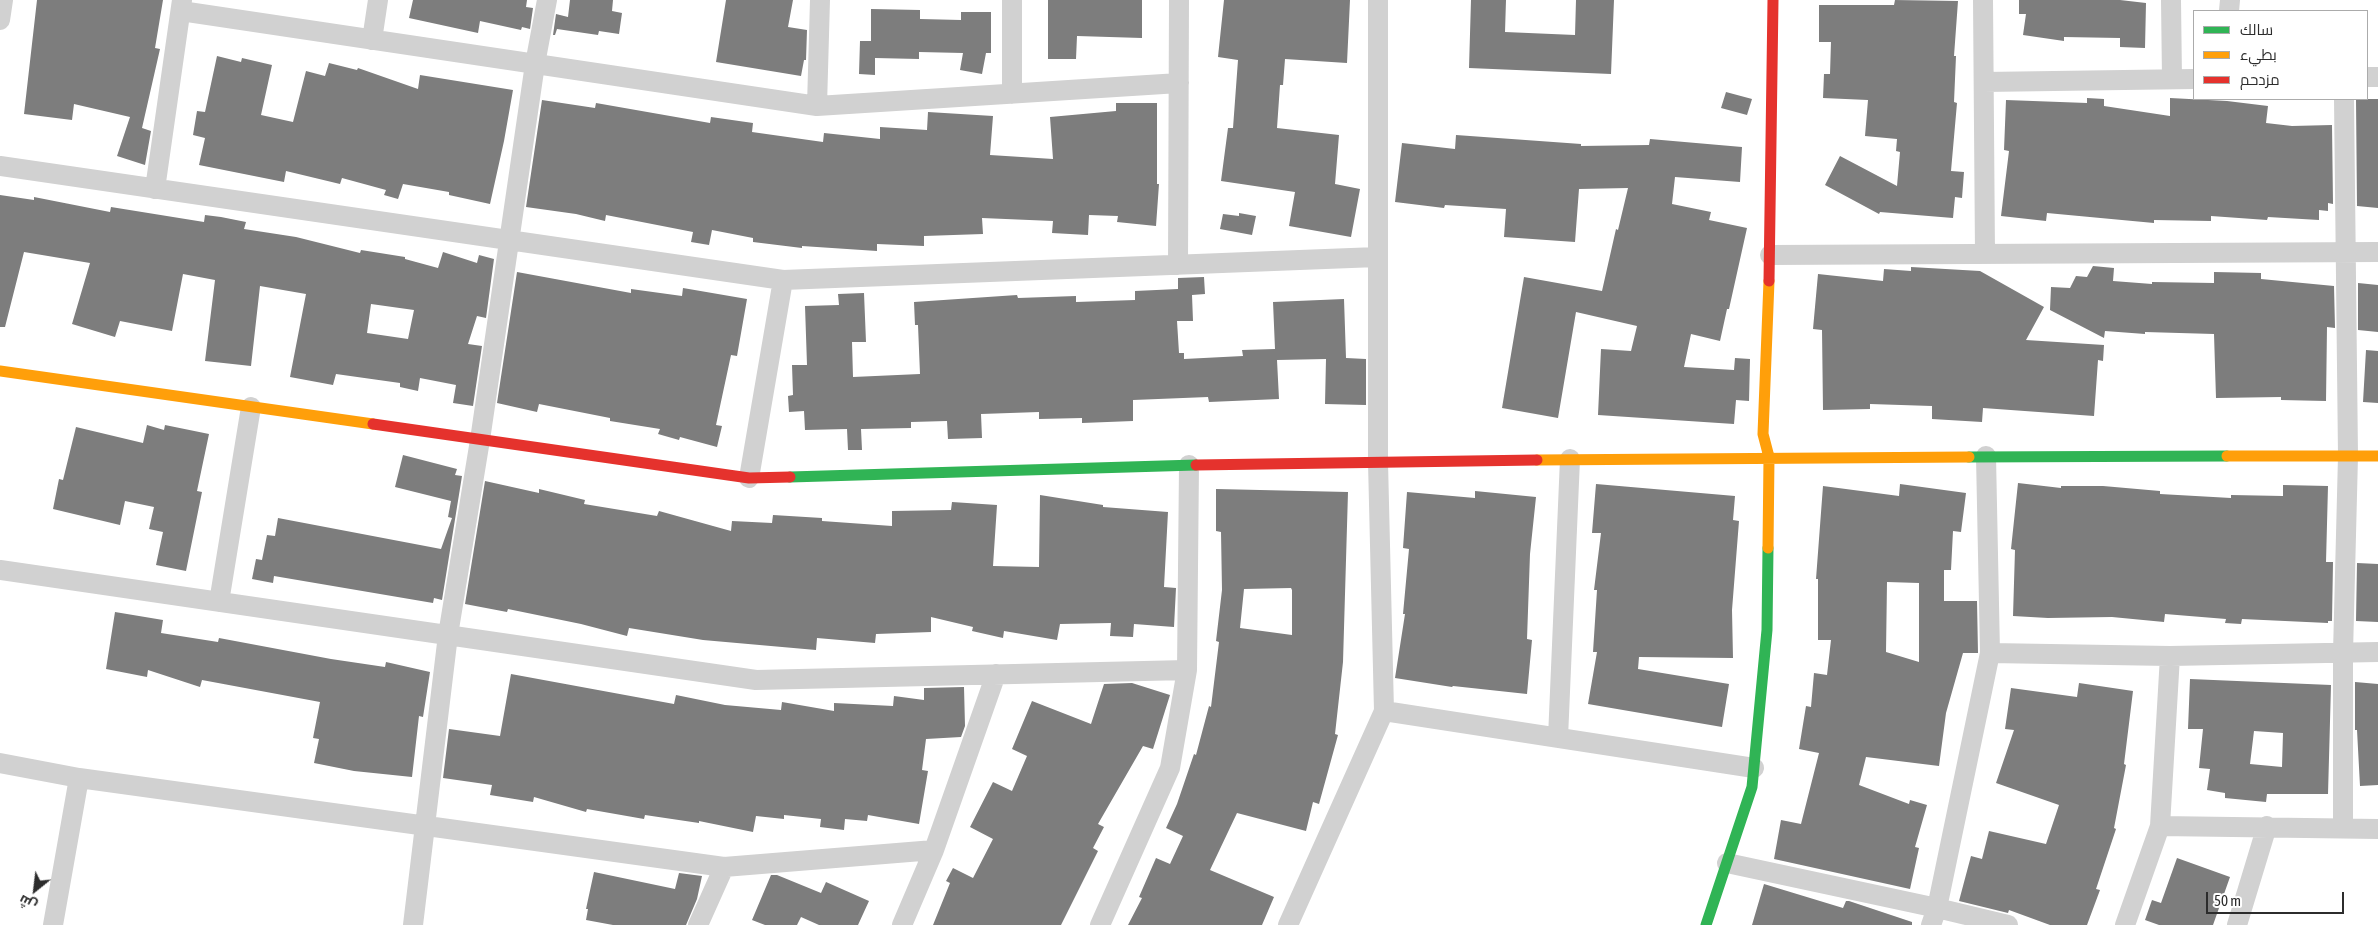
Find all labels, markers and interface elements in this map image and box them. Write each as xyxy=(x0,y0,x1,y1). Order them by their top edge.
legend xyxy=(2193,10,2368,100)
text: سالك xyxy=(2240,21,2273,38)
text: بطيء xyxy=(2240,46,2277,63)
text: مزدحم xyxy=(2240,71,2280,88)
north arrow xyxy=(10,865,60,915)
scale bar xyxy=(2208,882,2346,914)
text: ش xyxy=(16,892,39,914)
text: 50 m xyxy=(2214,892,2241,909)

